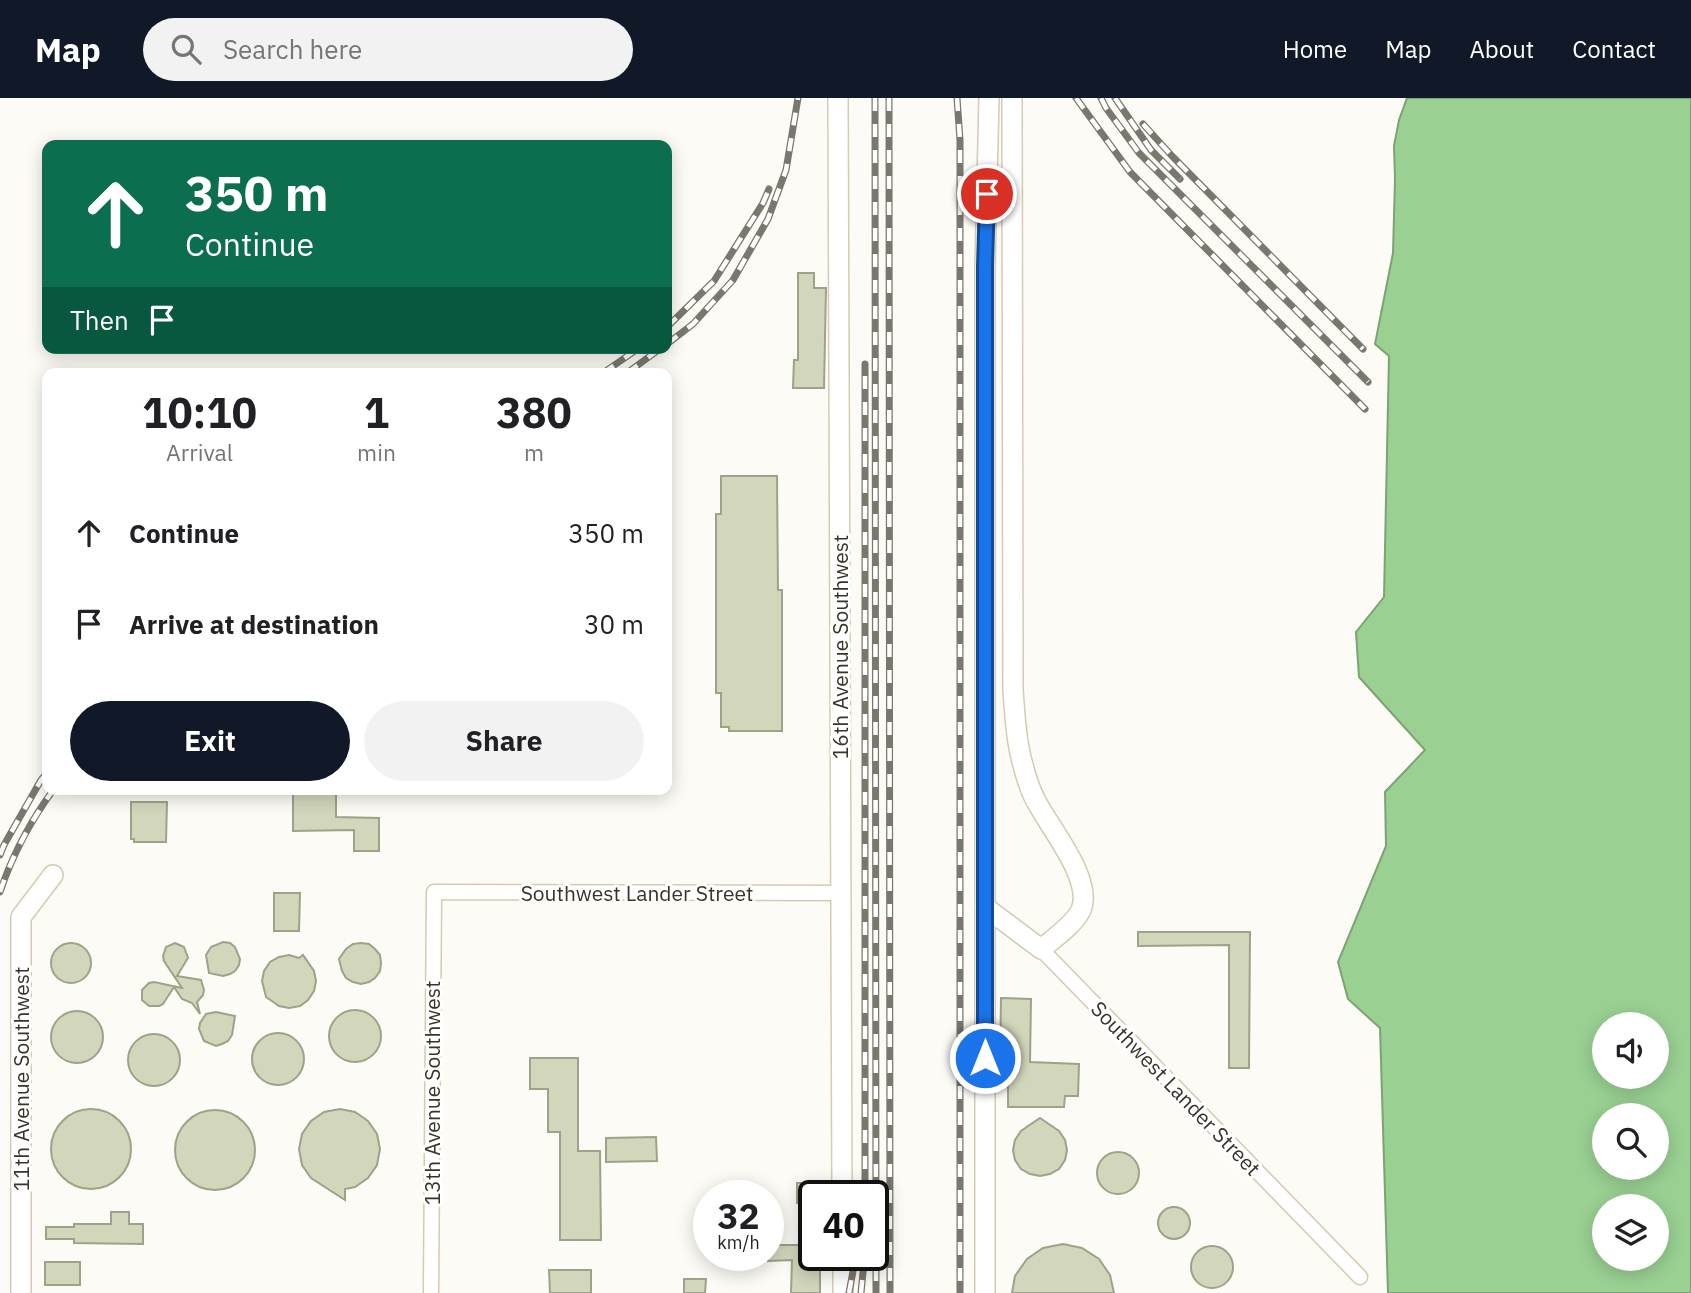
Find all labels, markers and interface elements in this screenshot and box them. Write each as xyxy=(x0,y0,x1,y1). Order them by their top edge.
search box xyxy=(143,18,633,81)
text: Map xyxy=(35,28,101,71)
icon: search xyxy=(167,30,205,68)
text: Search here xyxy=(223,32,362,66)
text: Home xyxy=(1283,33,1347,65)
text: Map xyxy=(1385,33,1431,65)
text: About xyxy=(1469,33,1534,65)
text: Contact xyxy=(1572,33,1656,65)
text: 350 m xyxy=(185,161,329,224)
pin xyxy=(957,164,1017,224)
icon: ahead xyxy=(70,168,161,259)
icon: arrive xyxy=(968,175,1006,213)
text: Continue xyxy=(185,223,314,265)
icon: arrive xyxy=(143,301,181,339)
text: Then xyxy=(70,303,129,337)
text: 10:10 xyxy=(142,385,257,440)
text: 1 xyxy=(364,385,389,440)
text: 380 xyxy=(496,385,572,440)
text: Arrival xyxy=(166,437,233,467)
text: min xyxy=(357,437,396,467)
text: m xyxy=(524,437,544,467)
icon: ahead xyxy=(70,514,108,552)
text: Continue xyxy=(129,516,239,550)
text: 350 m xyxy=(568,516,644,550)
street label: 16th Avenue Southwest xyxy=(826,535,854,759)
icon: arrive xyxy=(70,605,108,643)
text: Arrive at destination xyxy=(129,607,379,641)
text: 30 m xyxy=(584,607,644,641)
button: Exit xyxy=(70,701,350,781)
button: Share xyxy=(364,701,644,781)
street label: Southwest Lander Street xyxy=(521,879,753,907)
street label: 11th Avenue Southwest xyxy=(7,967,35,1191)
street label: 13th Avenue Southwest xyxy=(418,981,446,1205)
street label: Southwest Lander Street xyxy=(1085,995,1267,1181)
map controls xyxy=(1592,1012,1669,1271)
button: sound xyxy=(1592,1012,1669,1089)
position arrow xyxy=(948,1021,1022,1095)
button: search xyxy=(1592,1103,1669,1180)
speed limit sign: 40 xyxy=(798,1180,889,1271)
text: 32 xyxy=(717,1193,760,1239)
button: layers xyxy=(1592,1194,1669,1271)
text: km/h xyxy=(717,1231,760,1254)

